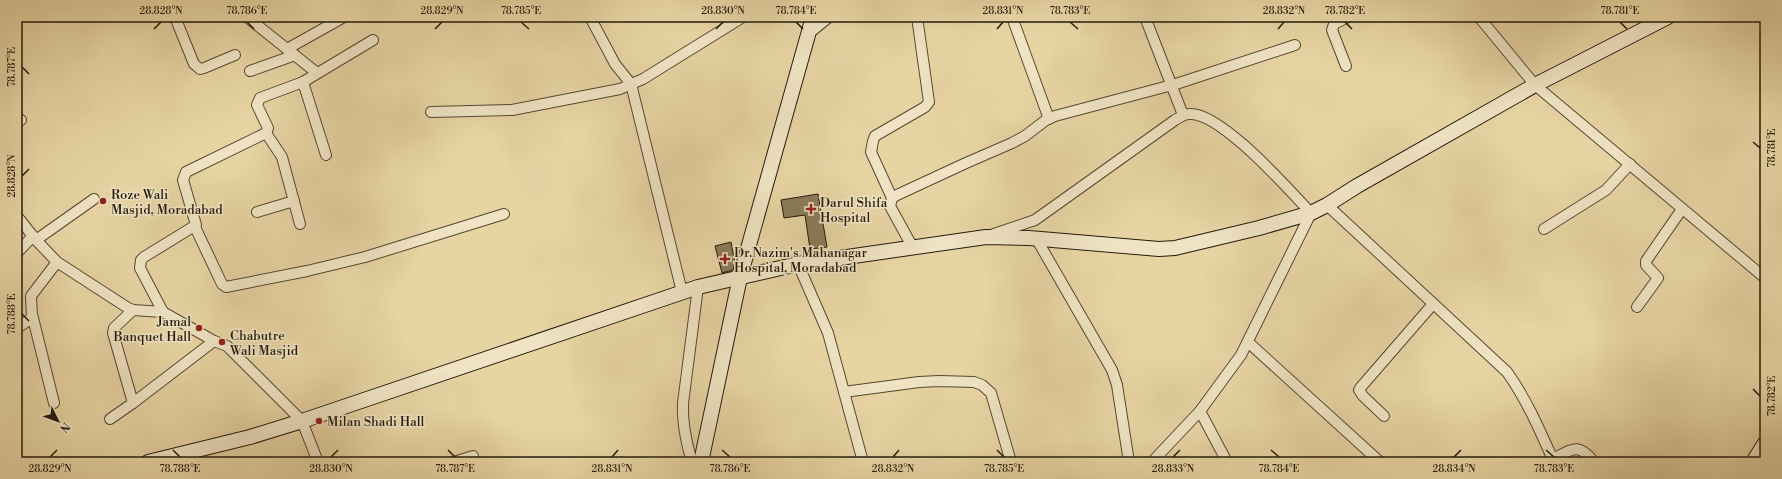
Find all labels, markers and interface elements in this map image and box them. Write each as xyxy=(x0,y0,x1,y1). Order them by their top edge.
text: 28.828°N xyxy=(139,5,183,17)
text: 78.786°E xyxy=(227,5,267,17)
text: 28.829°N xyxy=(420,5,464,17)
text: 78.785°E xyxy=(501,5,541,17)
text: 28.830°N xyxy=(701,5,745,17)
text: 78.784°E xyxy=(776,5,817,17)
text: 28.831°N xyxy=(983,5,1024,17)
text: 78.783°E xyxy=(1050,5,1090,17)
text: 28.832°N xyxy=(1263,5,1306,17)
text: 78.782°E xyxy=(1325,5,1365,17)
text: 78.781°E xyxy=(1601,5,1640,17)
text: 78.787°E xyxy=(6,47,18,87)
text: 78.781°E xyxy=(1766,128,1778,167)
text: 28.828°N xyxy=(6,154,18,198)
place label: Roze Wali Masjid, Moradabad xyxy=(111,187,223,218)
place label: Darul Shifa Hospital xyxy=(820,195,888,226)
marker: Roze Wali Masjid, Moradabad xyxy=(98,196,108,206)
marker: Darul Shifa Hospital xyxy=(805,203,817,215)
place label: Dr.Nazim's Mahanagar Hospital, Moradabad xyxy=(734,245,867,276)
marker: Dr.Nazim's Mahanagar Hospital, Moradabad xyxy=(719,253,731,265)
text: 78.788°E xyxy=(6,293,18,334)
place label: Jamal Banquet Hall xyxy=(113,314,191,345)
marker: Jamal Banquet Hall xyxy=(194,323,204,333)
place label: Chabutre Wali Masjid xyxy=(229,328,299,359)
marker: Chabutre Wali Masjid xyxy=(217,337,227,347)
text: 78.782°E xyxy=(1766,376,1778,416)
north arrow xyxy=(38,401,78,441)
place label: Milan Shadi Hall xyxy=(327,414,425,430)
marker: Milan Shadi Hall xyxy=(314,416,324,426)
text: N xyxy=(56,419,73,435)
text: 28.829°N xyxy=(28,463,72,475)
text: 78.788°E xyxy=(160,463,201,475)
text: 28.830°N xyxy=(309,463,353,475)
text: 78.787°E xyxy=(435,463,475,475)
text: 28.831°N xyxy=(592,463,633,475)
text: 78.786°E xyxy=(710,463,750,475)
text: 28.832°N xyxy=(872,463,915,475)
text: 78.785°E xyxy=(984,463,1024,475)
text: 28.833°N xyxy=(1152,463,1195,475)
text: 78.784°E xyxy=(1259,463,1300,475)
text: 28.834°N xyxy=(1433,463,1476,475)
text: 78.783°E xyxy=(1534,463,1574,475)

